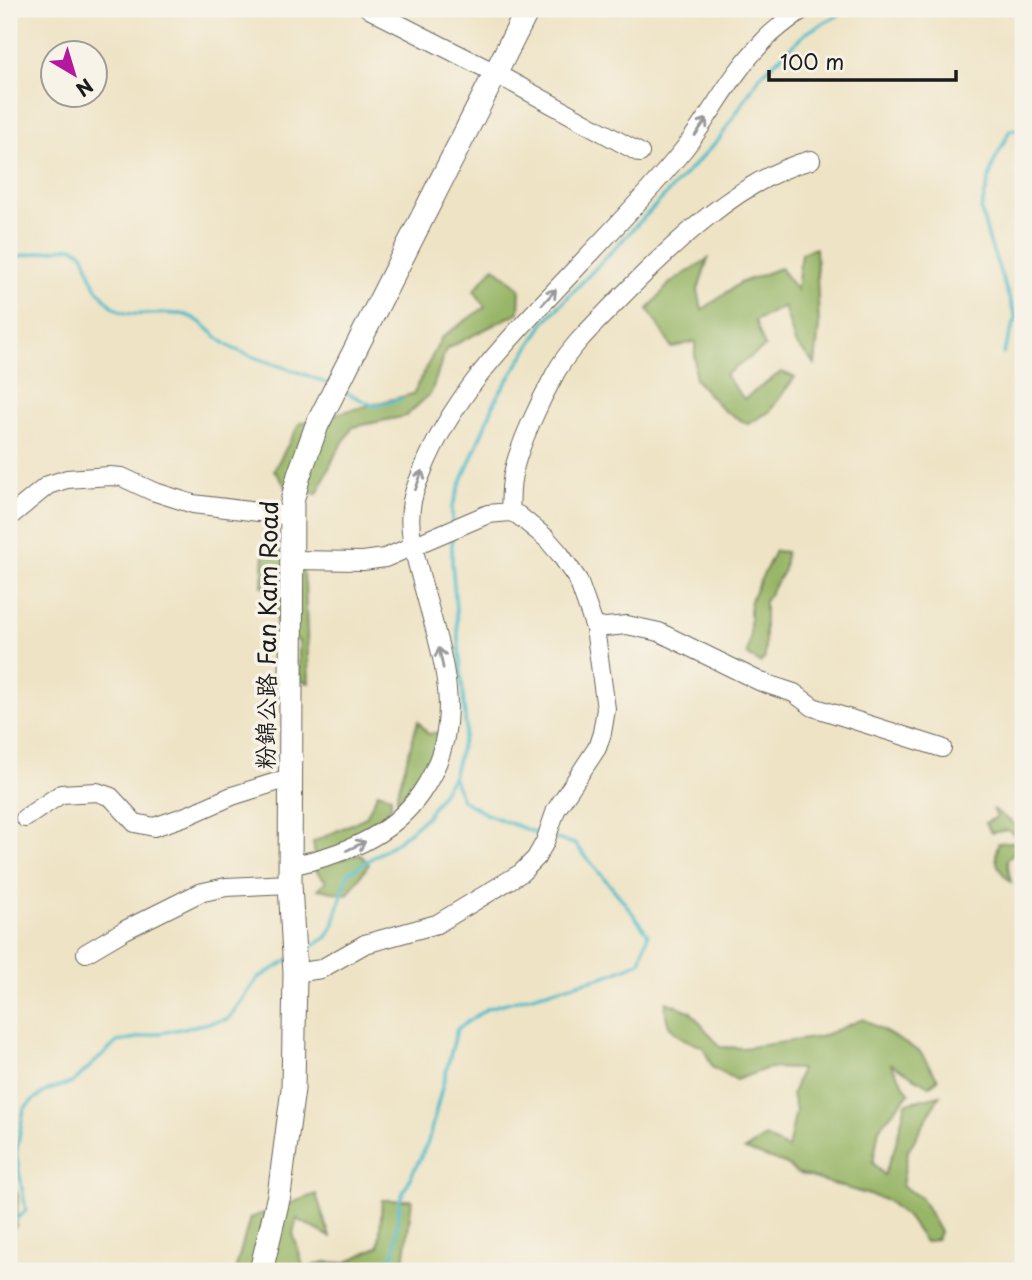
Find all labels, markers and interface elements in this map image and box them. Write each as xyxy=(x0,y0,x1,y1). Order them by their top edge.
north arrow xyxy=(38,38,108,108)
scale bar xyxy=(769,38,957,82)
text: 100 m xyxy=(780,45,844,77)
text: N xyxy=(71,73,100,104)
one-way arrow xyxy=(694,118,708,137)
one-way arrow xyxy=(541,288,558,305)
one-way arrow xyxy=(413,470,426,492)
street label: 粉錦公路 Fan Kam Road xyxy=(246,500,286,770)
one-way arrow xyxy=(434,647,447,670)
one-way arrow xyxy=(345,839,366,852)

